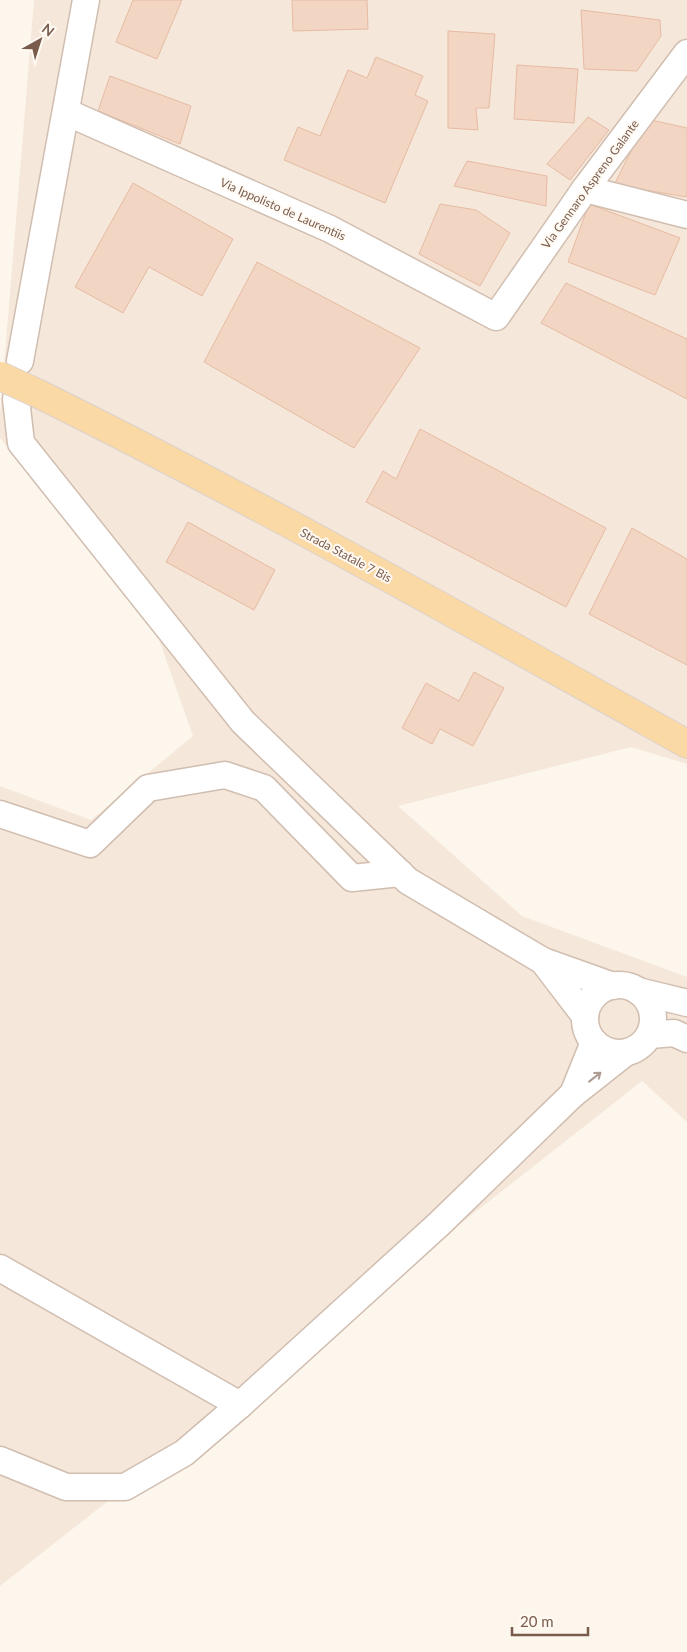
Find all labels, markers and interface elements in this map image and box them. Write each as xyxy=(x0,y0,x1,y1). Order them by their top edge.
north arrow xyxy=(15,15,65,65)
text: N xyxy=(39,20,58,40)
street label: Via Gennaro Aspreno Galante xyxy=(538,117,642,251)
street label: Via Ippolisto de Laurentiis xyxy=(218,174,348,244)
street label: Strada Statale 7 Bis xyxy=(298,525,394,585)
one-way arrow xyxy=(588,1071,601,1082)
scale bar xyxy=(512,1604,588,1636)
text: 20 m xyxy=(520,1612,554,1630)

